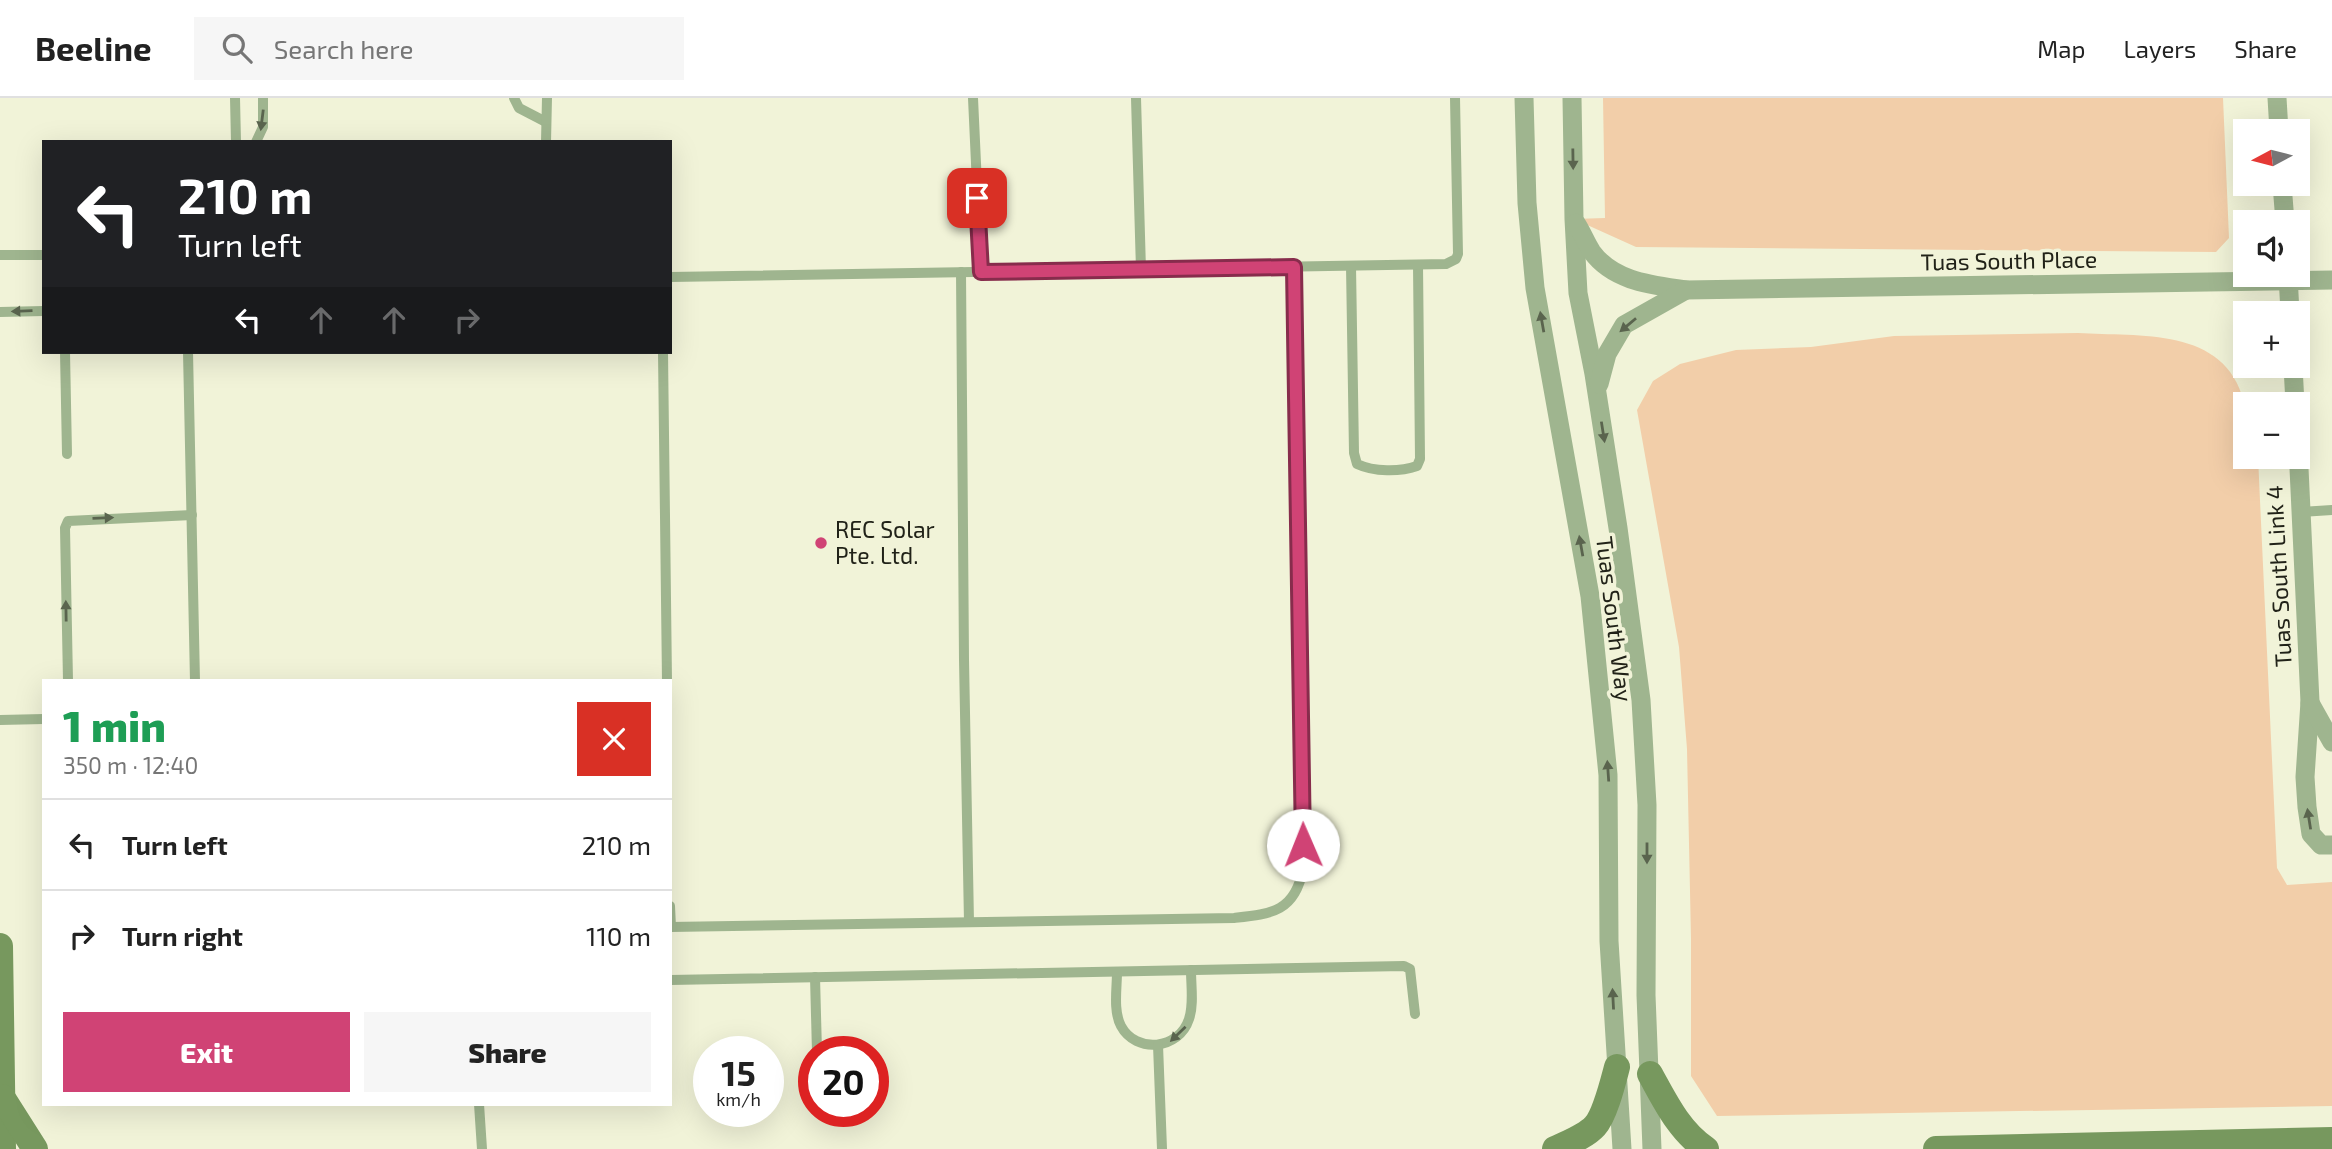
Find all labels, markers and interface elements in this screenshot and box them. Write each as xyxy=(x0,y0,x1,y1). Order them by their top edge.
search box xyxy=(194,17,684,80)
text: Beeline xyxy=(35,28,152,68)
icon: search xyxy=(218,29,256,67)
text: Search here xyxy=(274,33,413,64)
text: Map xyxy=(2037,34,2085,63)
text: Layers xyxy=(2123,34,2196,63)
text: Share xyxy=(2234,34,2297,63)
one-way arrow xyxy=(256,109,267,131)
north arrow xyxy=(2233,119,2310,196)
map controls xyxy=(2233,119,2310,469)
one-way arrow xyxy=(1567,148,1579,170)
text: 210 m xyxy=(178,165,312,224)
icon: left xyxy=(63,168,154,259)
pin xyxy=(947,168,1007,228)
icon: arrive xyxy=(958,179,996,217)
button: sound xyxy=(2233,210,2310,287)
text: Turn left xyxy=(178,225,302,263)
street label: Tuas South Place xyxy=(1920,244,2098,276)
icon: left xyxy=(229,301,267,339)
icon: ahead xyxy=(302,301,340,339)
icon: ahead xyxy=(375,301,413,339)
icon: right xyxy=(448,301,486,339)
button: + xyxy=(2233,301,2310,378)
one-way arrow xyxy=(11,306,33,317)
one-way arrow xyxy=(1536,311,1547,333)
one-way arrow xyxy=(1619,318,1637,333)
button: − xyxy=(2233,392,2310,469)
one-way arrow xyxy=(1598,421,1609,443)
street label: Tuas South Link 4 xyxy=(2259,485,2297,668)
one-way arrow xyxy=(93,513,115,524)
place label: REC Solar Pte. Ltd. xyxy=(835,515,935,569)
marker: REC Solar Pte. Ltd. xyxy=(813,535,829,551)
one-way arrow xyxy=(1575,535,1586,557)
street label: Tuas South Way xyxy=(1591,535,1639,703)
one-way arrow xyxy=(60,600,72,622)
text: 1 min xyxy=(63,700,166,750)
button: close xyxy=(577,702,651,776)
text: 350 m · 12:40 xyxy=(63,751,198,779)
one-way arrow xyxy=(1602,760,1613,782)
one-way arrow xyxy=(2303,807,2314,829)
position arrow xyxy=(1266,808,1340,882)
icon: left xyxy=(63,826,101,864)
text: Turn left xyxy=(122,829,228,860)
text: 210 m xyxy=(582,829,651,860)
one-way arrow xyxy=(1641,842,1653,864)
icon: right xyxy=(63,917,101,955)
text: Turn right xyxy=(122,920,243,951)
text: 110 m xyxy=(586,920,651,951)
one-way arrow xyxy=(1607,988,1618,1010)
button: Exit xyxy=(63,1012,350,1092)
button: Share xyxy=(364,1012,651,1092)
one-way arrow xyxy=(1169,1026,1186,1042)
speed limit sign: 20 xyxy=(798,1036,889,1127)
text: 15 xyxy=(721,1051,756,1093)
text: km/h xyxy=(716,1088,761,1110)

